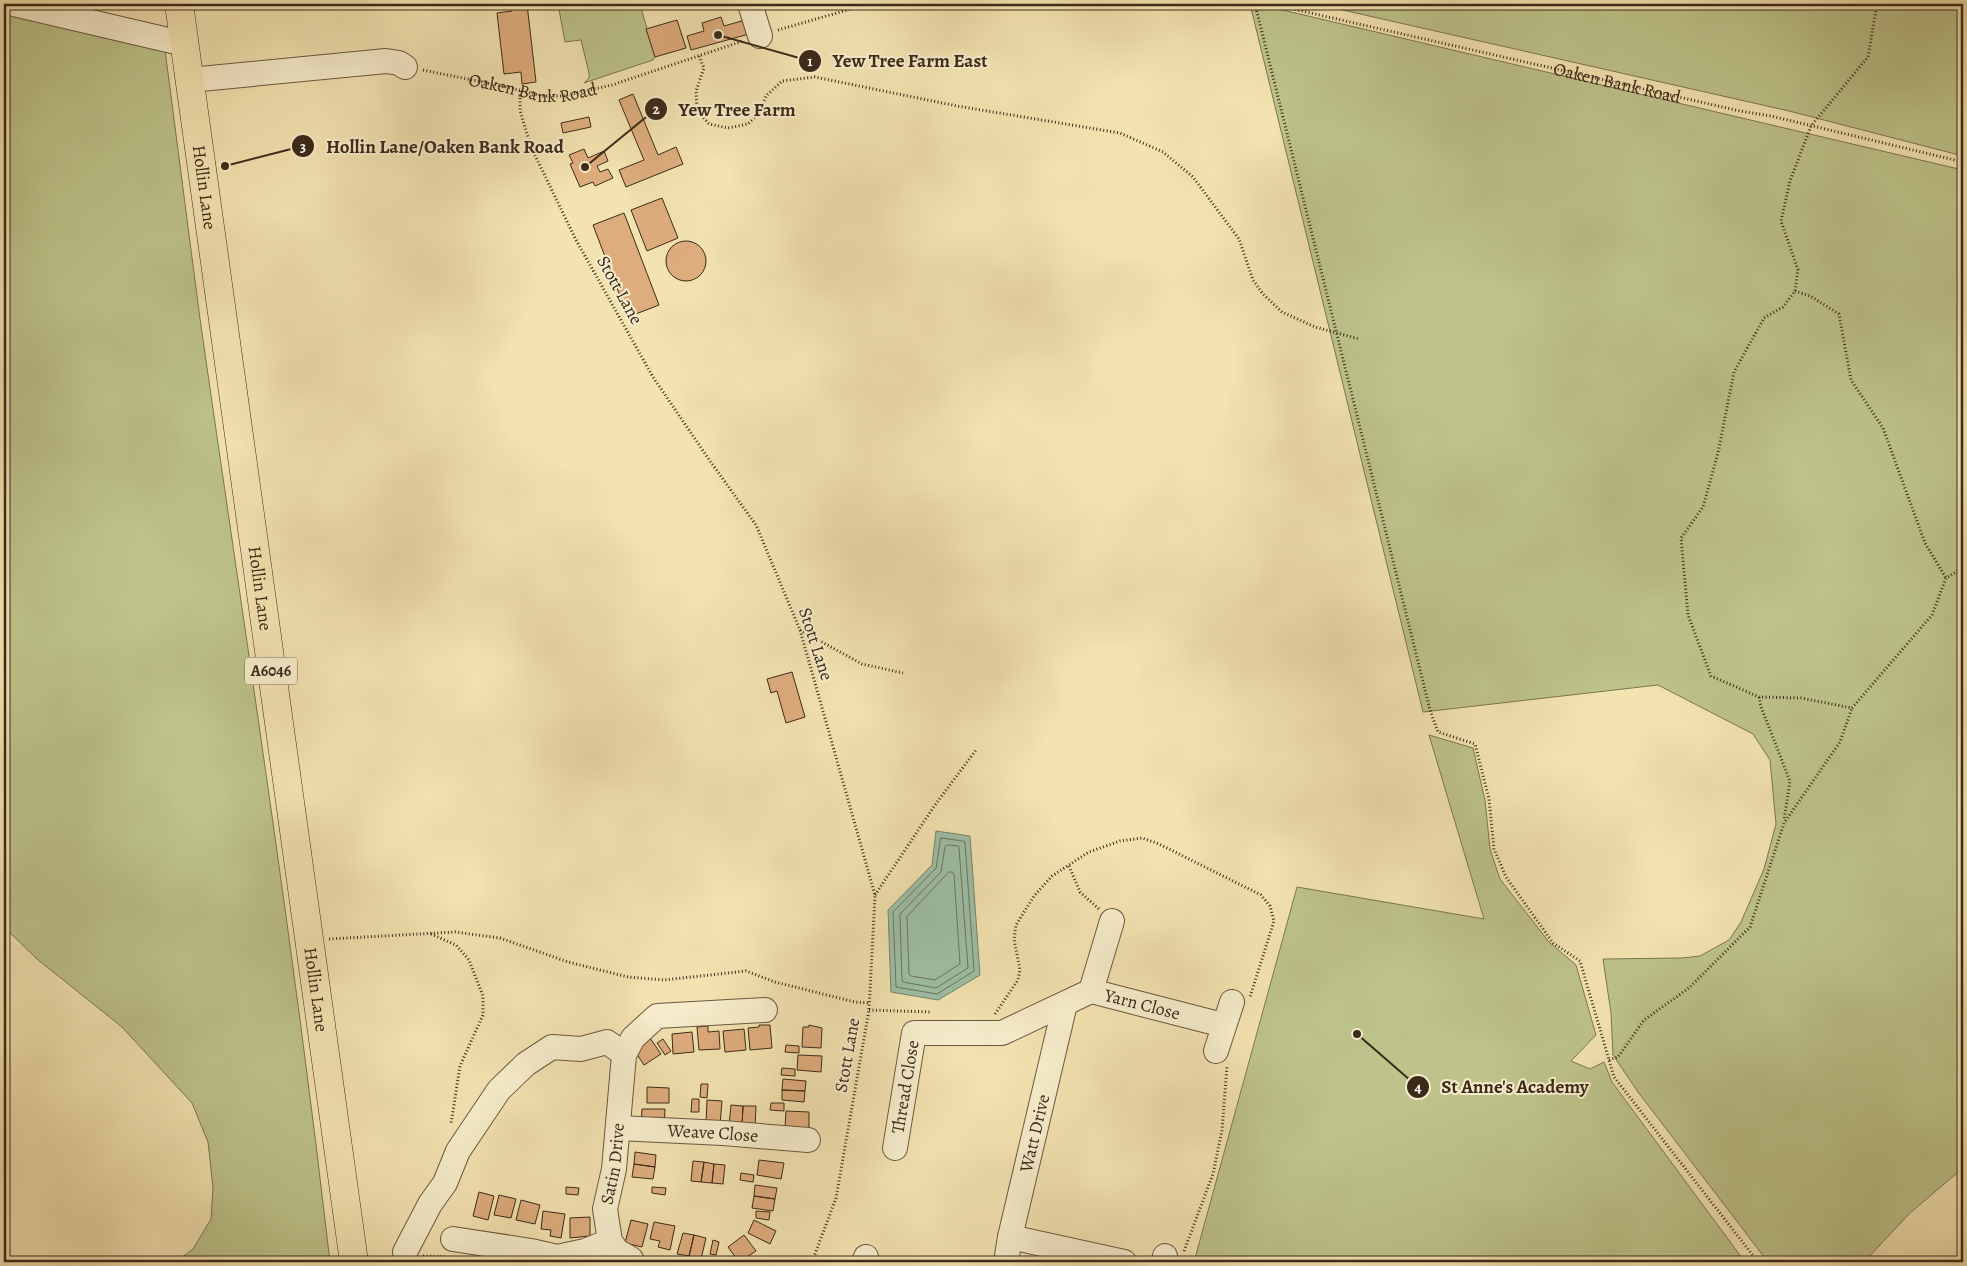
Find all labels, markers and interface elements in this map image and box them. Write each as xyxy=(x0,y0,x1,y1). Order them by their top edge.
callout: Yew Tree Farm East xyxy=(797,44,997,78)
text: Yew Tree Farm East xyxy=(831,48,988,74)
text: 1 xyxy=(807,51,813,71)
street label: Oaken Bank Road xyxy=(1551,57,1683,109)
street label: Oaken Bank Road xyxy=(467,68,599,108)
callout: Yew Tree Farm xyxy=(644,92,806,126)
text: Yew Tree Farm xyxy=(677,97,796,123)
text: 2 xyxy=(652,99,660,119)
callout: Hollin Lane/Oaken Bank Road xyxy=(291,129,574,163)
text: Hollin Lane/Oaken Bank Road xyxy=(326,134,565,160)
text: 3 xyxy=(300,137,306,157)
street label: Hollin Lane xyxy=(187,143,222,231)
street label: Stott Lane xyxy=(591,251,649,329)
street label: Hollin Lane xyxy=(243,545,278,632)
street label: Stott Lane xyxy=(793,604,839,684)
road number: A6046 xyxy=(245,658,297,684)
street label: Hollin Lane xyxy=(298,946,334,1033)
street label: Yarn Close xyxy=(1101,983,1183,1025)
street label: Stott Lane xyxy=(829,1016,865,1094)
street label: Thread Close xyxy=(886,1038,925,1135)
callout: St Anne's Academy xyxy=(1406,1070,1598,1104)
text: St Anne's Academy xyxy=(1441,1074,1590,1100)
text: 4 xyxy=(1414,1077,1422,1097)
street label: Watt Drive xyxy=(1013,1092,1055,1176)
street label: Weave Close xyxy=(666,1118,759,1148)
street label: Satin Drive xyxy=(594,1122,630,1207)

